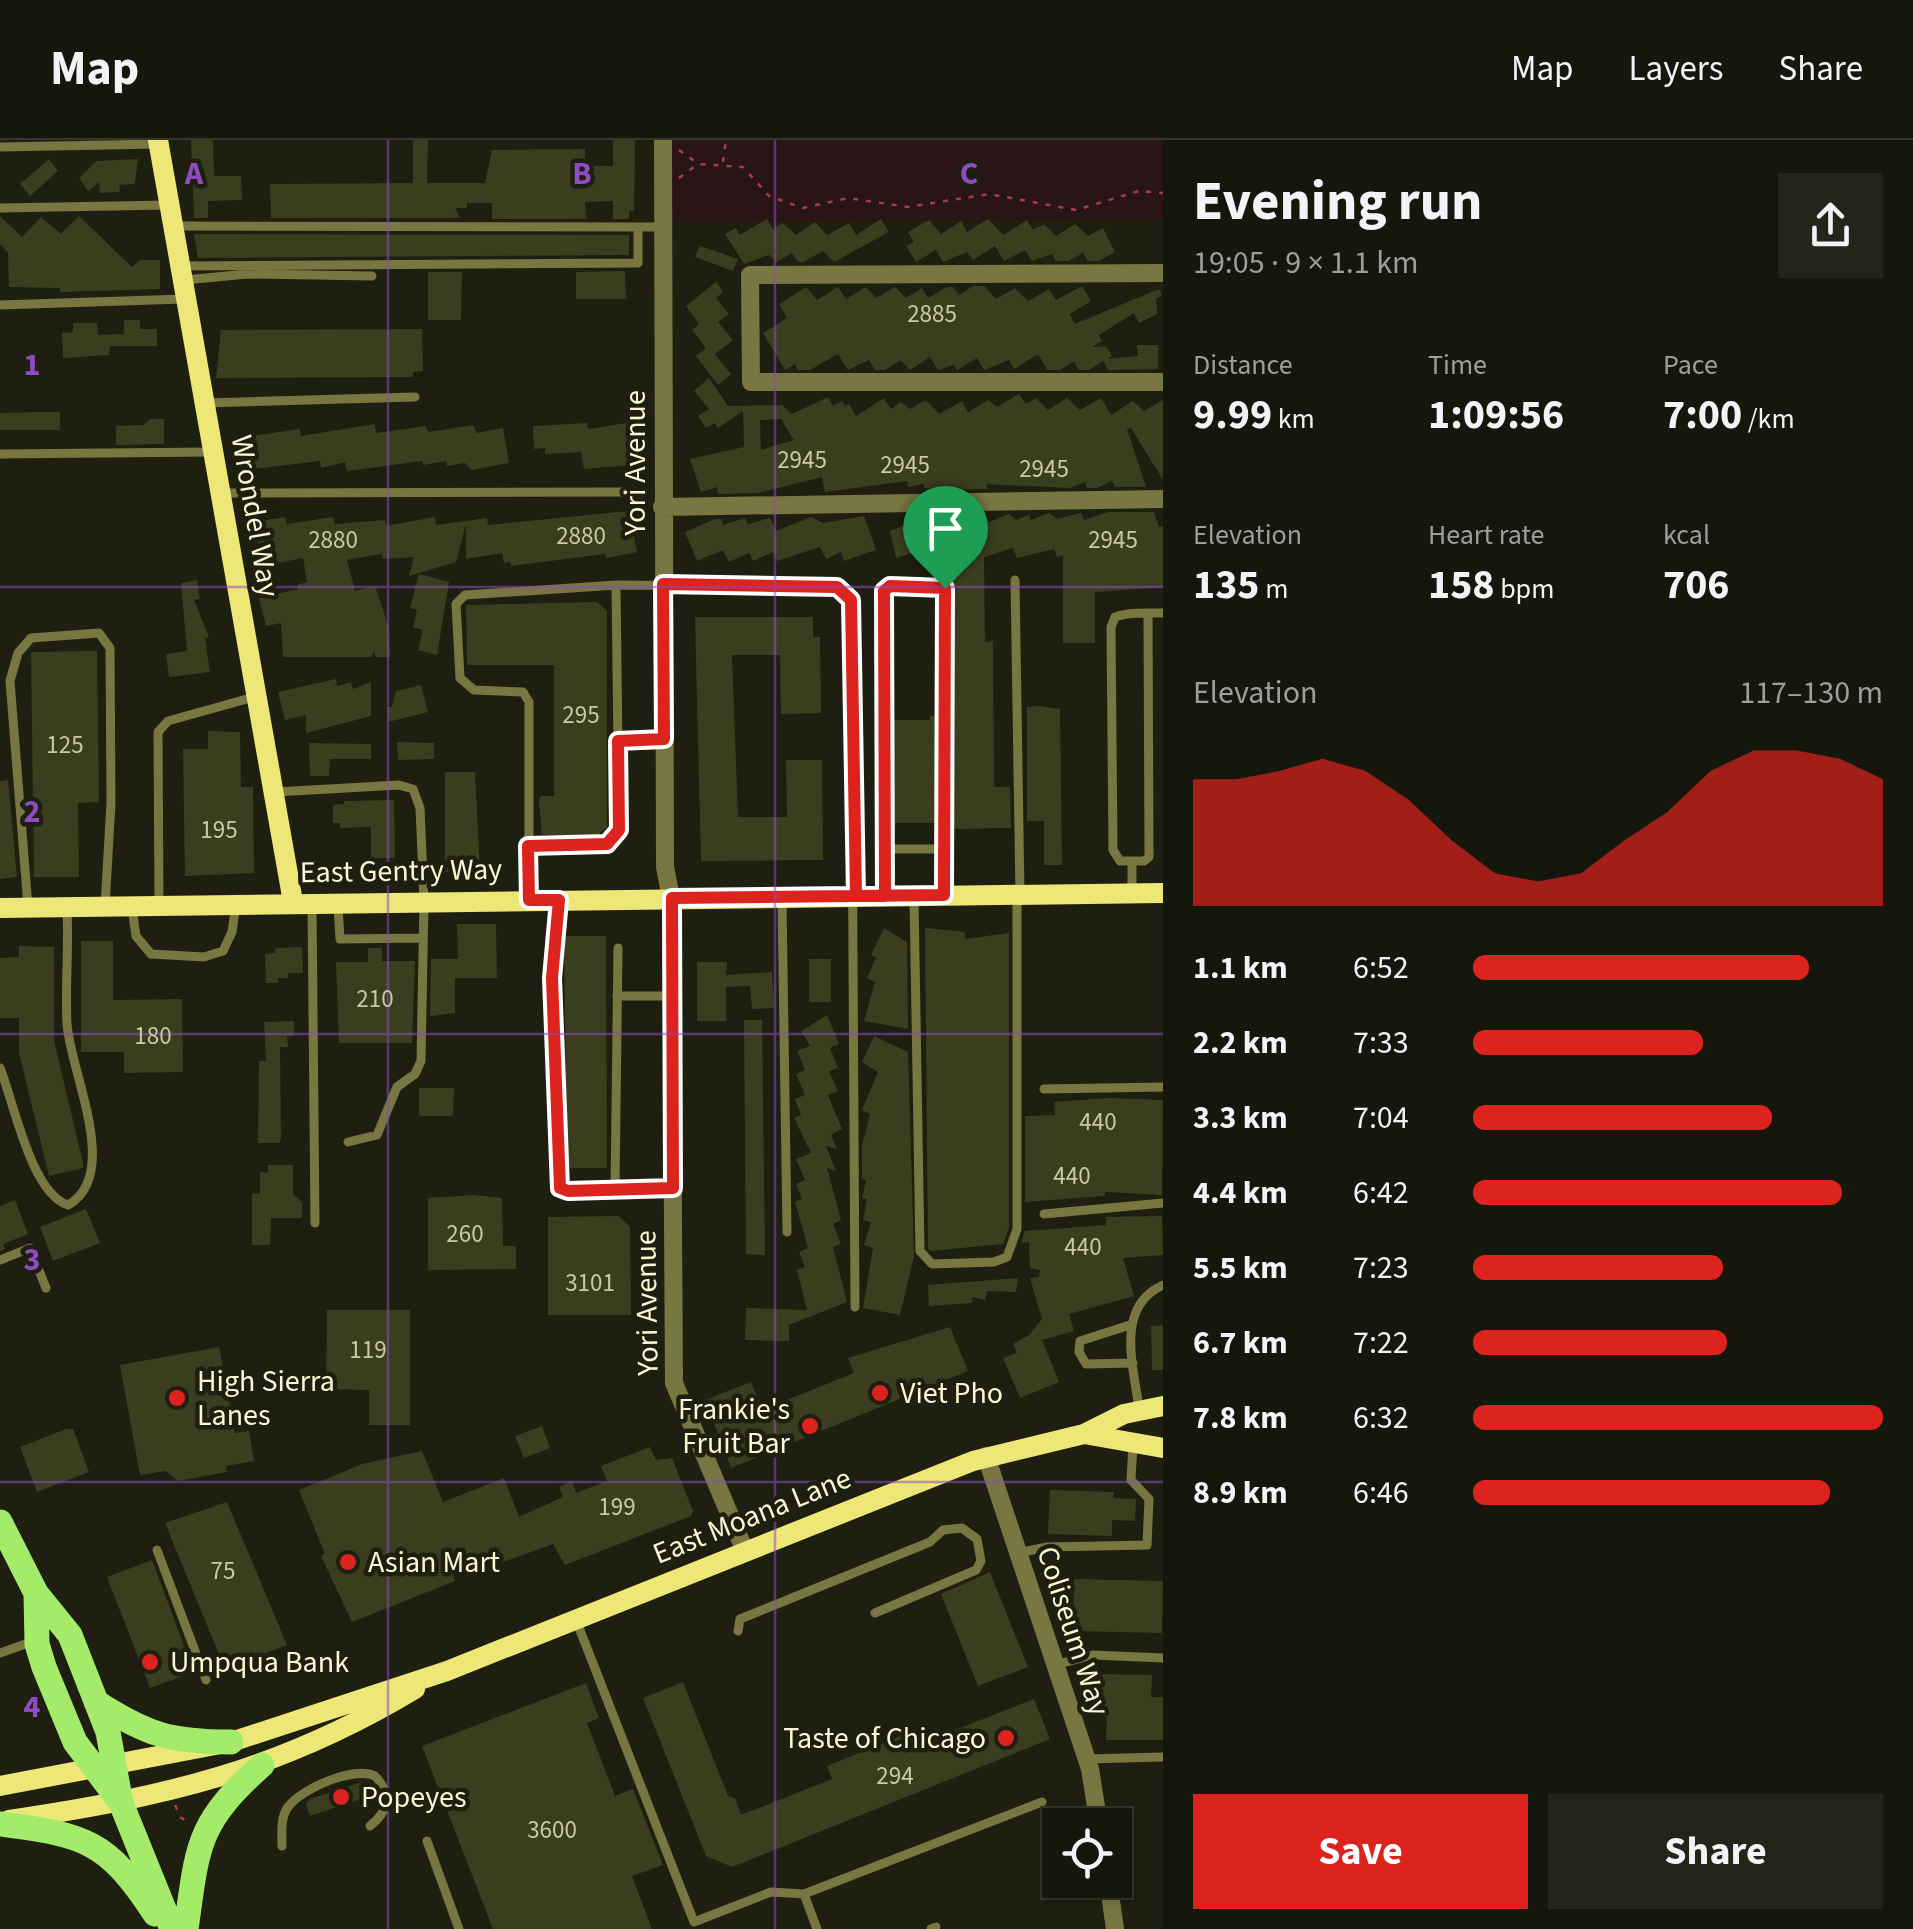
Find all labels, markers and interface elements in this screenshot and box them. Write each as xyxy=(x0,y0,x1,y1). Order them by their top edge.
text: Map xyxy=(50,35,139,103)
text: Map xyxy=(1511,44,1574,94)
text: Layers xyxy=(1629,44,1723,94)
text: Share xyxy=(1778,44,1863,94)
text: A xyxy=(184,151,204,197)
text: B xyxy=(572,151,592,197)
text: C xyxy=(960,151,978,197)
text: Evening run xyxy=(1193,163,1482,241)
button: share xyxy=(1778,173,1883,278)
text: 19:05 · 9 × 1.1 km xyxy=(1193,240,1419,286)
house number: 2885 xyxy=(907,296,957,332)
text: 1 xyxy=(24,342,40,388)
text: Distance xyxy=(1193,345,1293,385)
text: Time xyxy=(1428,345,1487,385)
text: Pace xyxy=(1663,345,1718,385)
text: 9.99 xyxy=(1193,385,1272,445)
text: 1:09:56 xyxy=(1428,385,1564,445)
text: 7:00 xyxy=(1663,385,1742,445)
street label: Yori Avenue xyxy=(614,390,657,537)
text: km xyxy=(1272,399,1315,439)
text: /km xyxy=(1742,399,1795,439)
street label: Wrondel Way xyxy=(220,432,290,600)
house number: 2945 xyxy=(777,442,827,478)
house number: 2945 xyxy=(880,447,930,483)
house number: 2945 xyxy=(1019,451,1069,487)
pin xyxy=(903,486,988,589)
icon: arrive xyxy=(918,501,973,556)
text: Elevation xyxy=(1193,515,1302,555)
text: Heart rate xyxy=(1428,515,1544,555)
text: kcal xyxy=(1663,515,1710,555)
house number: 2880 xyxy=(556,518,606,554)
house number: 2880 xyxy=(308,522,358,558)
house number: 2945 xyxy=(1088,522,1138,558)
text: 135 xyxy=(1193,555,1260,615)
text: 158 xyxy=(1428,555,1495,615)
text: 706 xyxy=(1663,555,1730,615)
text: m xyxy=(1260,569,1288,609)
text: bpm xyxy=(1495,569,1554,609)
text: Elevation xyxy=(1193,670,1318,716)
text: 117–130 m xyxy=(1739,670,1883,716)
house number: 295 xyxy=(562,697,600,733)
house number: 125 xyxy=(46,727,84,763)
text: 2 xyxy=(24,789,40,835)
house number: 195 xyxy=(200,812,238,848)
street label: East Gentry Way xyxy=(299,848,503,894)
text: 1.1 km xyxy=(1193,945,1288,991)
text: 6:52 xyxy=(1353,945,1409,991)
house number: 210 xyxy=(356,981,394,1017)
house number: 180 xyxy=(134,1018,172,1054)
text: 2.2 km xyxy=(1193,1020,1288,1066)
text: 7:33 xyxy=(1353,1020,1409,1066)
text: 3.3 km xyxy=(1193,1095,1288,1141)
text: 7:04 xyxy=(1353,1095,1409,1141)
house number: 440 xyxy=(1079,1104,1117,1140)
house number: 440 xyxy=(1053,1158,1091,1194)
text: 4.4 km xyxy=(1193,1170,1288,1216)
text: 6:42 xyxy=(1353,1170,1409,1216)
house number: 260 xyxy=(446,1216,484,1252)
house number: 440 xyxy=(1064,1229,1102,1265)
street label: Yori Avenue xyxy=(624,1230,670,1377)
text: 3 xyxy=(24,1237,40,1283)
text: 5.5 km xyxy=(1193,1245,1288,1291)
text: 7:23 xyxy=(1353,1245,1409,1291)
house number: 3101 xyxy=(565,1265,615,1301)
text: 6.7 km xyxy=(1193,1320,1288,1366)
text: 7:22 xyxy=(1353,1320,1409,1366)
house number: 119 xyxy=(349,1332,387,1368)
place label: High Sierra Lanes xyxy=(197,1360,335,1437)
place label: Viet Pho xyxy=(900,1372,1003,1415)
marker: Viet Pho xyxy=(869,1382,891,1404)
marker: High Sierra Lanes xyxy=(166,1387,188,1409)
place label: Frankie's Fruit Bar xyxy=(678,1388,791,1465)
text: 7.8 km xyxy=(1193,1395,1288,1441)
text: 6:32 xyxy=(1353,1395,1409,1441)
marker: Frankie's Fruit Bar xyxy=(799,1415,821,1437)
street label: East Moana Lane xyxy=(646,1457,858,1575)
text: 8.9 km xyxy=(1193,1470,1288,1516)
text: 6:46 xyxy=(1353,1470,1409,1516)
house number: 199 xyxy=(598,1489,636,1525)
place label: Asian Mart xyxy=(368,1541,500,1584)
street label: Coliseum Way xyxy=(1025,1541,1121,1721)
marker: Asian Mart xyxy=(337,1551,359,1573)
house number: 75 xyxy=(211,1553,235,1589)
place label: Umpqua Bank xyxy=(170,1641,349,1684)
marker: Umpqua Bank xyxy=(139,1651,161,1673)
text: 4 xyxy=(24,1684,41,1730)
place label: Taste of Chicago xyxy=(783,1717,986,1760)
marker: Taste of Chicago xyxy=(995,1727,1017,1749)
house number: 294 xyxy=(876,1758,914,1794)
place label: Popeyes xyxy=(361,1776,467,1819)
marker: Popeyes xyxy=(330,1786,352,1808)
button: Save xyxy=(1193,1794,1528,1909)
button: Share xyxy=(1548,1794,1883,1909)
map controls xyxy=(1042,1808,1132,1898)
button: locate xyxy=(1042,1808,1132,1898)
house number: 3600 xyxy=(527,1812,577,1848)

